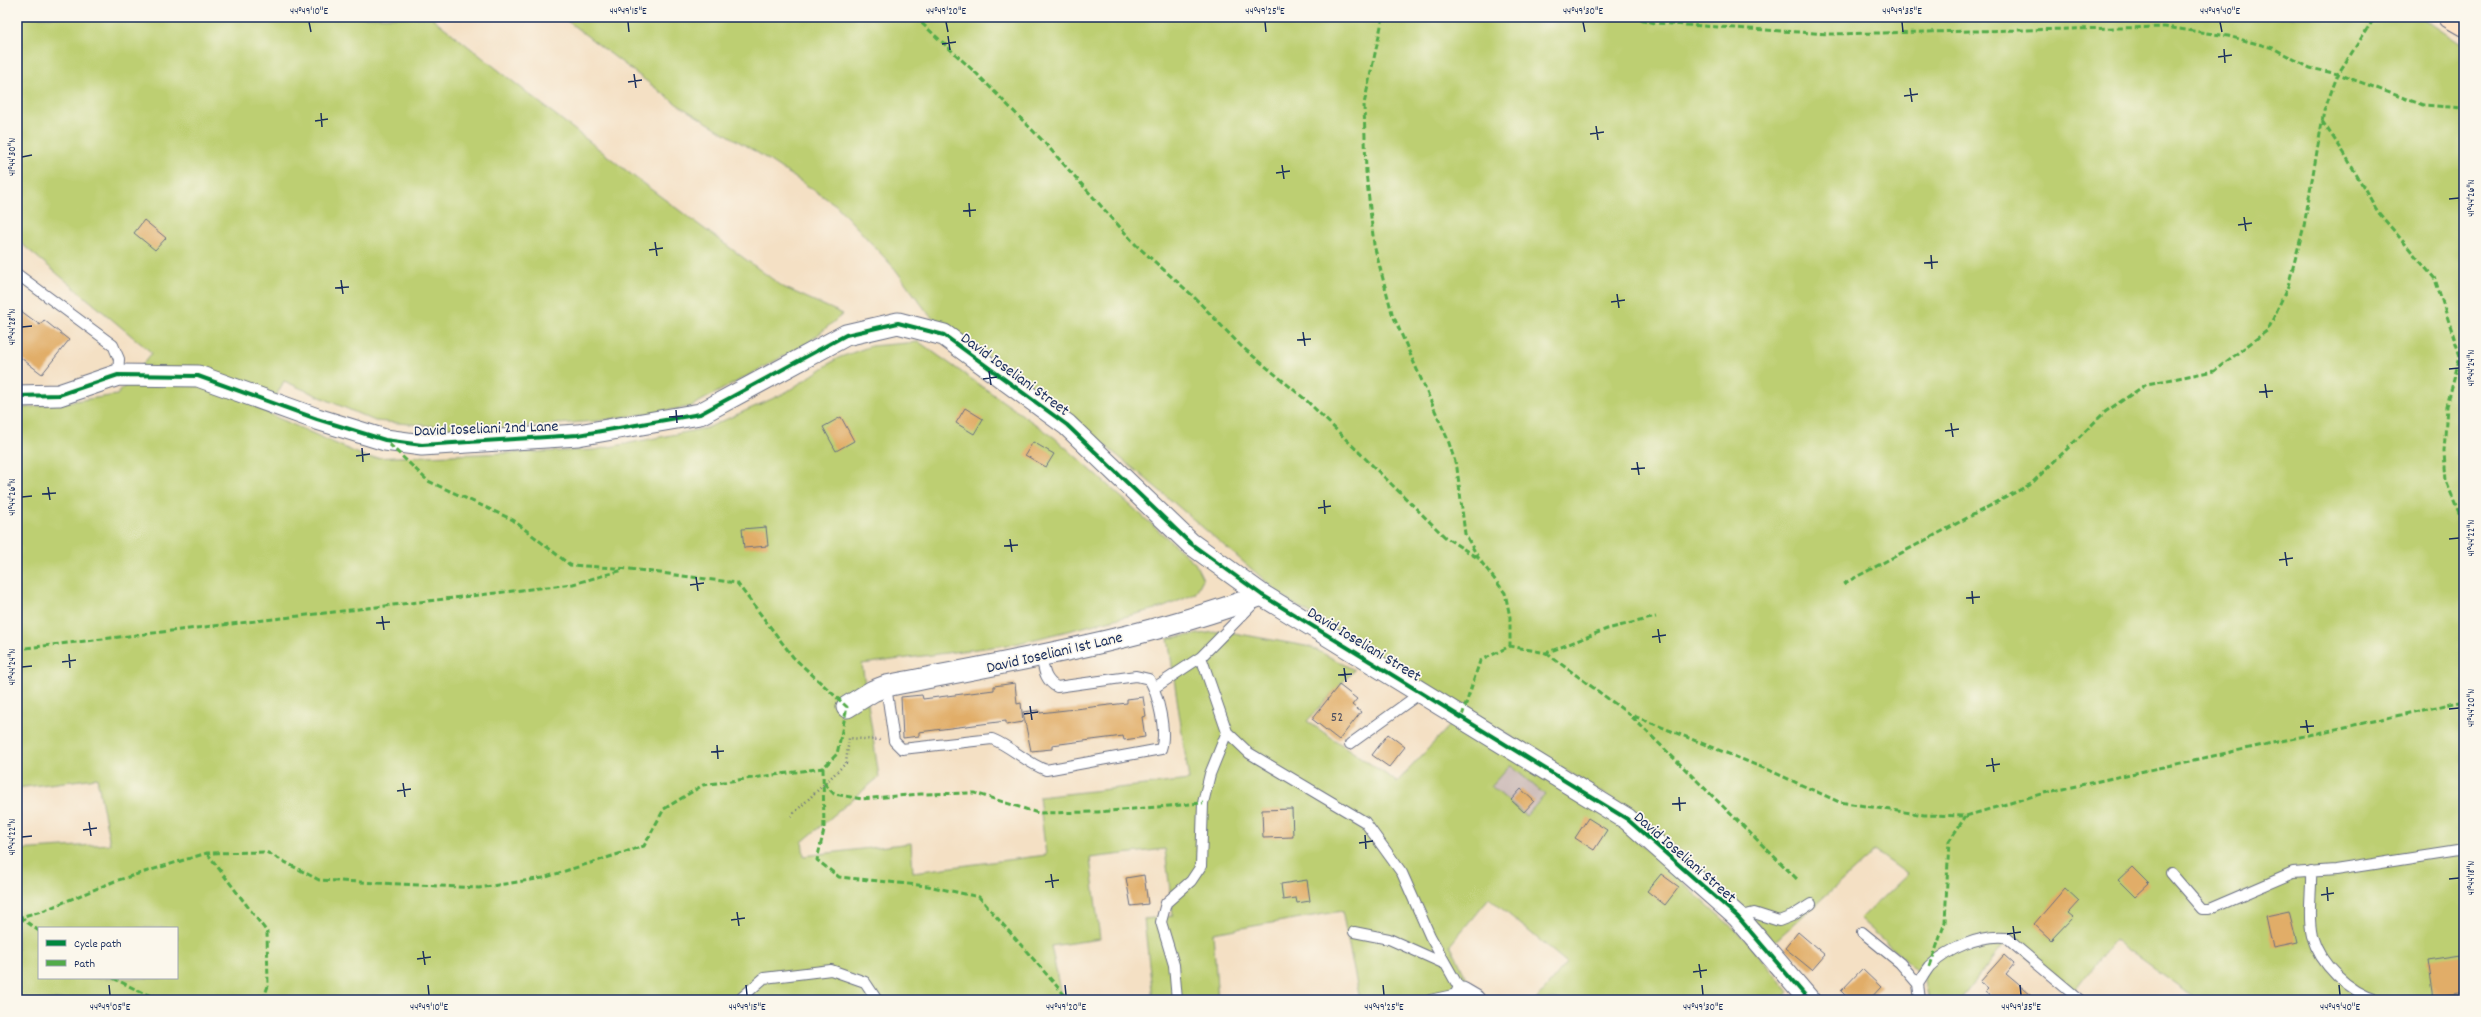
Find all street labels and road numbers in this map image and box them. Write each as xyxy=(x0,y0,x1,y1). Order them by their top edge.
street label: David Ioseliani Street xyxy=(955,328,1074,422)
street label: David Ioseliani 2nd Lane xyxy=(413,415,559,444)
street label: David Ioseliani Street xyxy=(1302,602,1425,688)
street label: David Ioseliani 1st Lane xyxy=(984,627,1125,680)
street label: David Ioseliani Street xyxy=(1628,807,1741,909)

